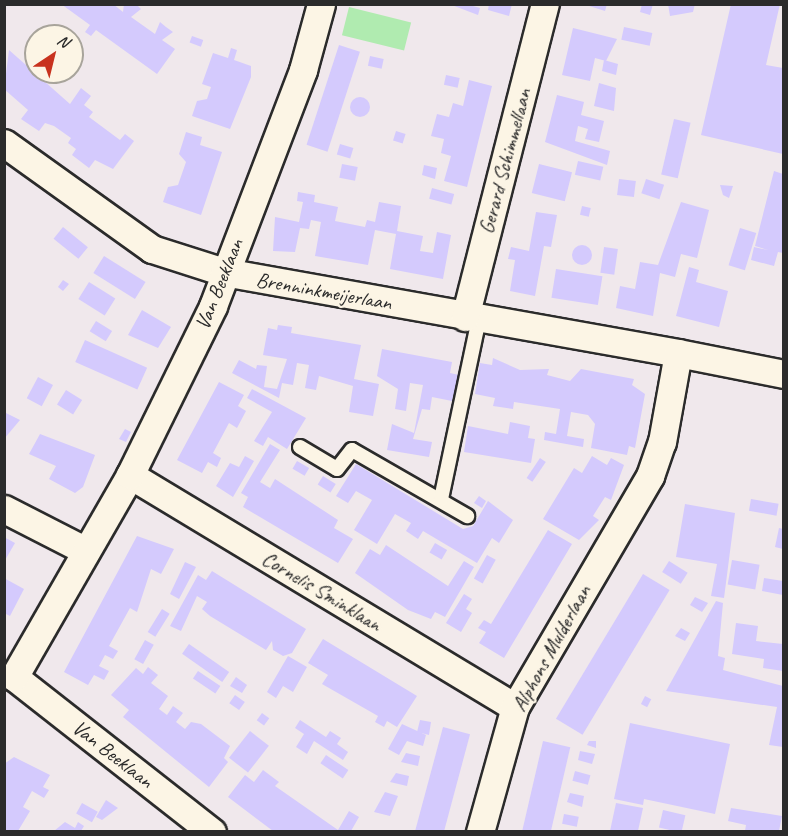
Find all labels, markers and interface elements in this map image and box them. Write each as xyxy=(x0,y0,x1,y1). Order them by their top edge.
north arrow xyxy=(24,24,84,84)
text: N xyxy=(53,30,73,52)
street label: Gerard Schimmellaan xyxy=(474,86,536,236)
street label: Van Beeklaan xyxy=(189,235,249,333)
street label: Brenninkmeijerlaan xyxy=(254,267,394,315)
street label: Cornelis Sminklaan xyxy=(258,546,386,636)
street label: Alphons Mulderlaan xyxy=(506,580,596,716)
street label: Van Beeklaan xyxy=(67,715,159,793)

